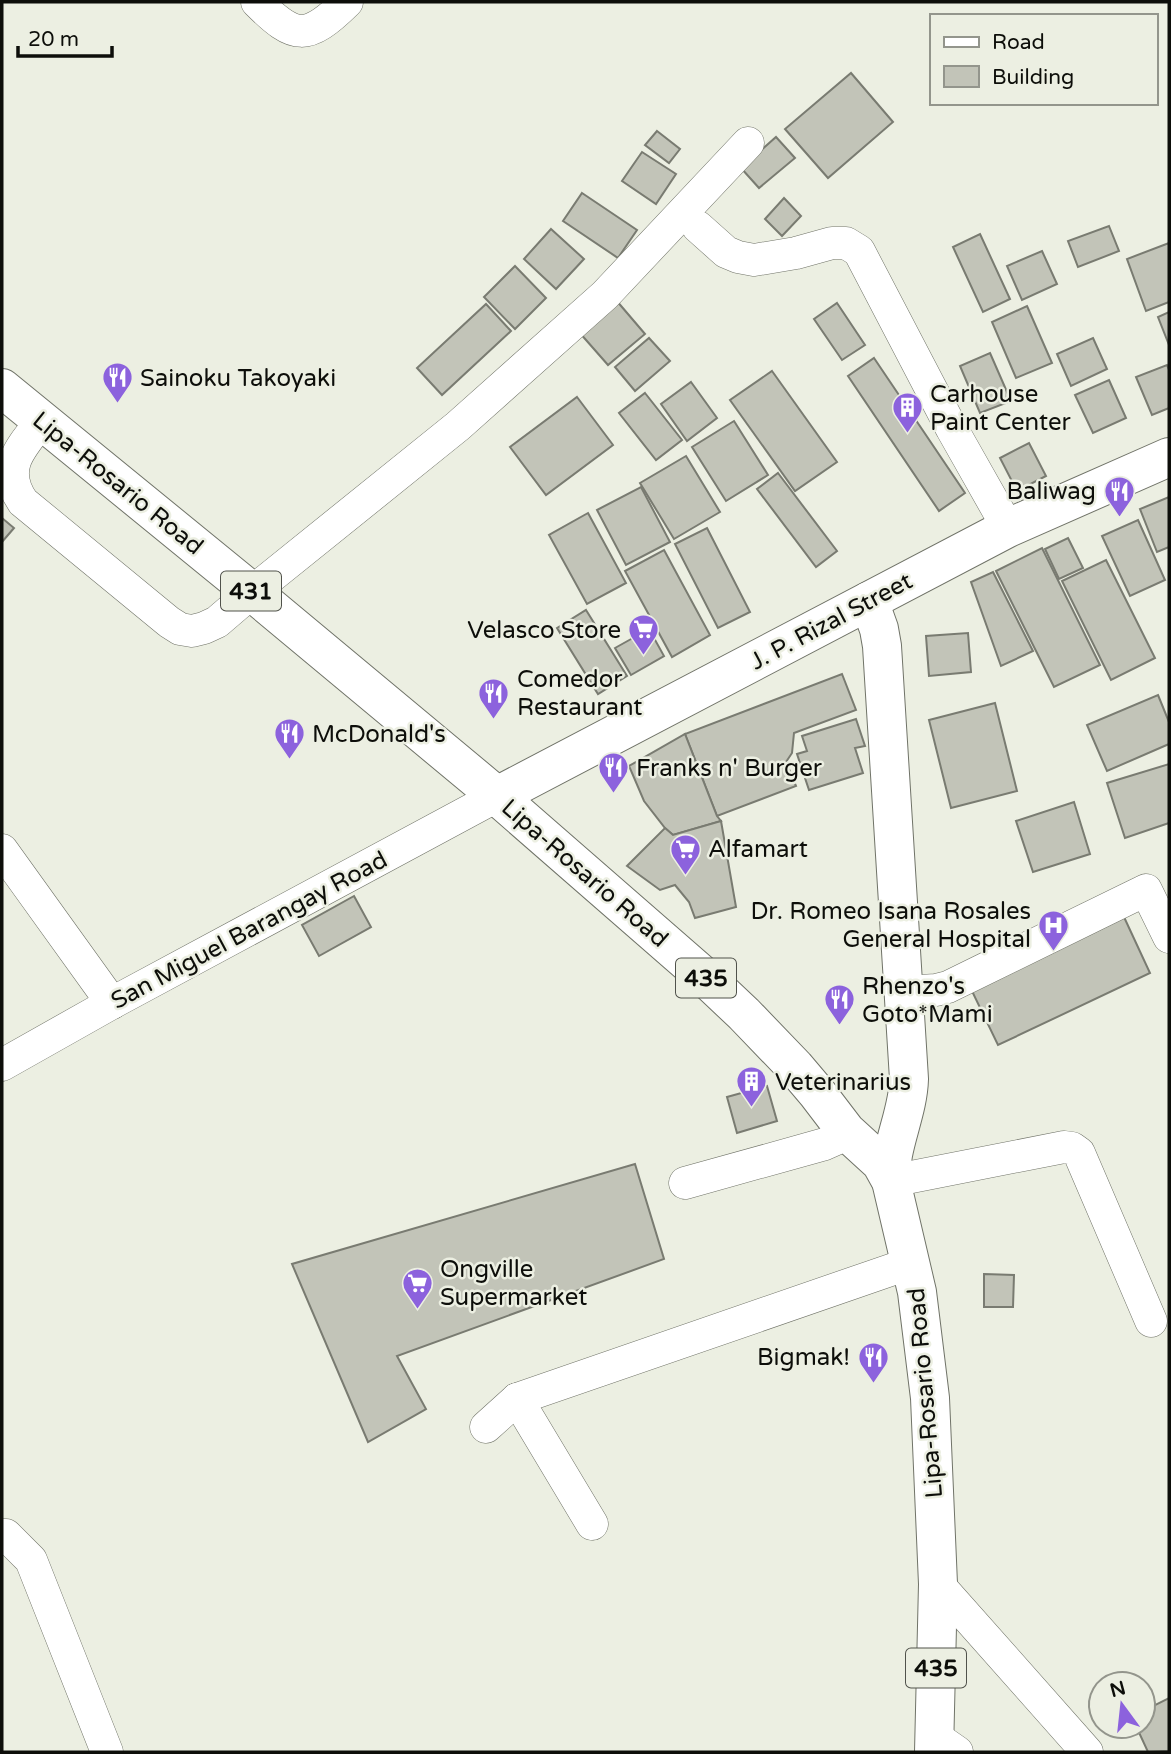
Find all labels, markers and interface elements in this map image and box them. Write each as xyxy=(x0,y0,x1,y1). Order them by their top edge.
scale bar xyxy=(18,14,112,58)
legend xyxy=(930,14,1157,105)
text: 20 m xyxy=(28,27,79,52)
text: Road xyxy=(992,30,1045,55)
text: Building xyxy=(992,65,1074,90)
restaurant icon: Sainoku Takoyaki xyxy=(100,361,134,405)
place label: Sainoku Takoyaki xyxy=(140,364,336,393)
place label: Carhouse Paint Center xyxy=(930,380,1071,437)
building icon: Carhouse Paint Center xyxy=(890,391,924,435)
street label: Lipa-Rosario Road xyxy=(26,406,209,561)
restaurant icon: Baliwag xyxy=(1102,474,1136,518)
place label: Baliwag xyxy=(1006,477,1096,506)
street label: J. P. Rizal Street xyxy=(745,566,917,676)
road number: 431 xyxy=(221,572,281,610)
supermarket icon: Velasco Store xyxy=(627,613,661,657)
place label: Velasco Store xyxy=(467,616,621,645)
place label: Comedor Restaurant xyxy=(517,665,642,722)
restaurant icon: Comedor Restaurant xyxy=(477,676,511,720)
restaurant icon: McDonald's xyxy=(272,717,306,761)
place label: McDonald's xyxy=(312,720,446,749)
restaurant icon: Franks n' Burger xyxy=(596,751,630,795)
place label: Franks n' Burger xyxy=(636,754,823,783)
street label: Lipa-Rosario Road xyxy=(495,793,674,954)
supermarket icon: Alfamart xyxy=(668,832,702,876)
place label: Alfamart xyxy=(708,835,808,864)
street label: San Miguel Barangay Road xyxy=(106,845,392,1016)
place label: Dr. Romeo Isana Rosales General Hospital xyxy=(750,897,1031,954)
hospital icon: Dr. Romeo Isana Rosales General Hospital xyxy=(1037,908,1071,952)
road number: 435 xyxy=(676,959,736,998)
place label: Rhenzo's Goto*Mami xyxy=(862,972,993,1029)
restaurant icon: Rhenzo's Goto*Mami xyxy=(822,983,856,1027)
building icon: Veterinarius xyxy=(735,1065,769,1109)
place label: Veterinarius xyxy=(775,1068,911,1097)
place label: Ongville Supermarket xyxy=(440,1255,587,1312)
supermarket icon: Ongville Supermarket xyxy=(400,1266,434,1310)
street label: Lipa-Rosario Road xyxy=(902,1286,949,1499)
restaurant icon: Bigmak! xyxy=(856,1340,890,1384)
place label: Bigmak! xyxy=(757,1343,850,1372)
road number: 435 xyxy=(906,1648,966,1688)
north arrow xyxy=(1087,1670,1157,1740)
text: N xyxy=(1108,1677,1128,1702)

